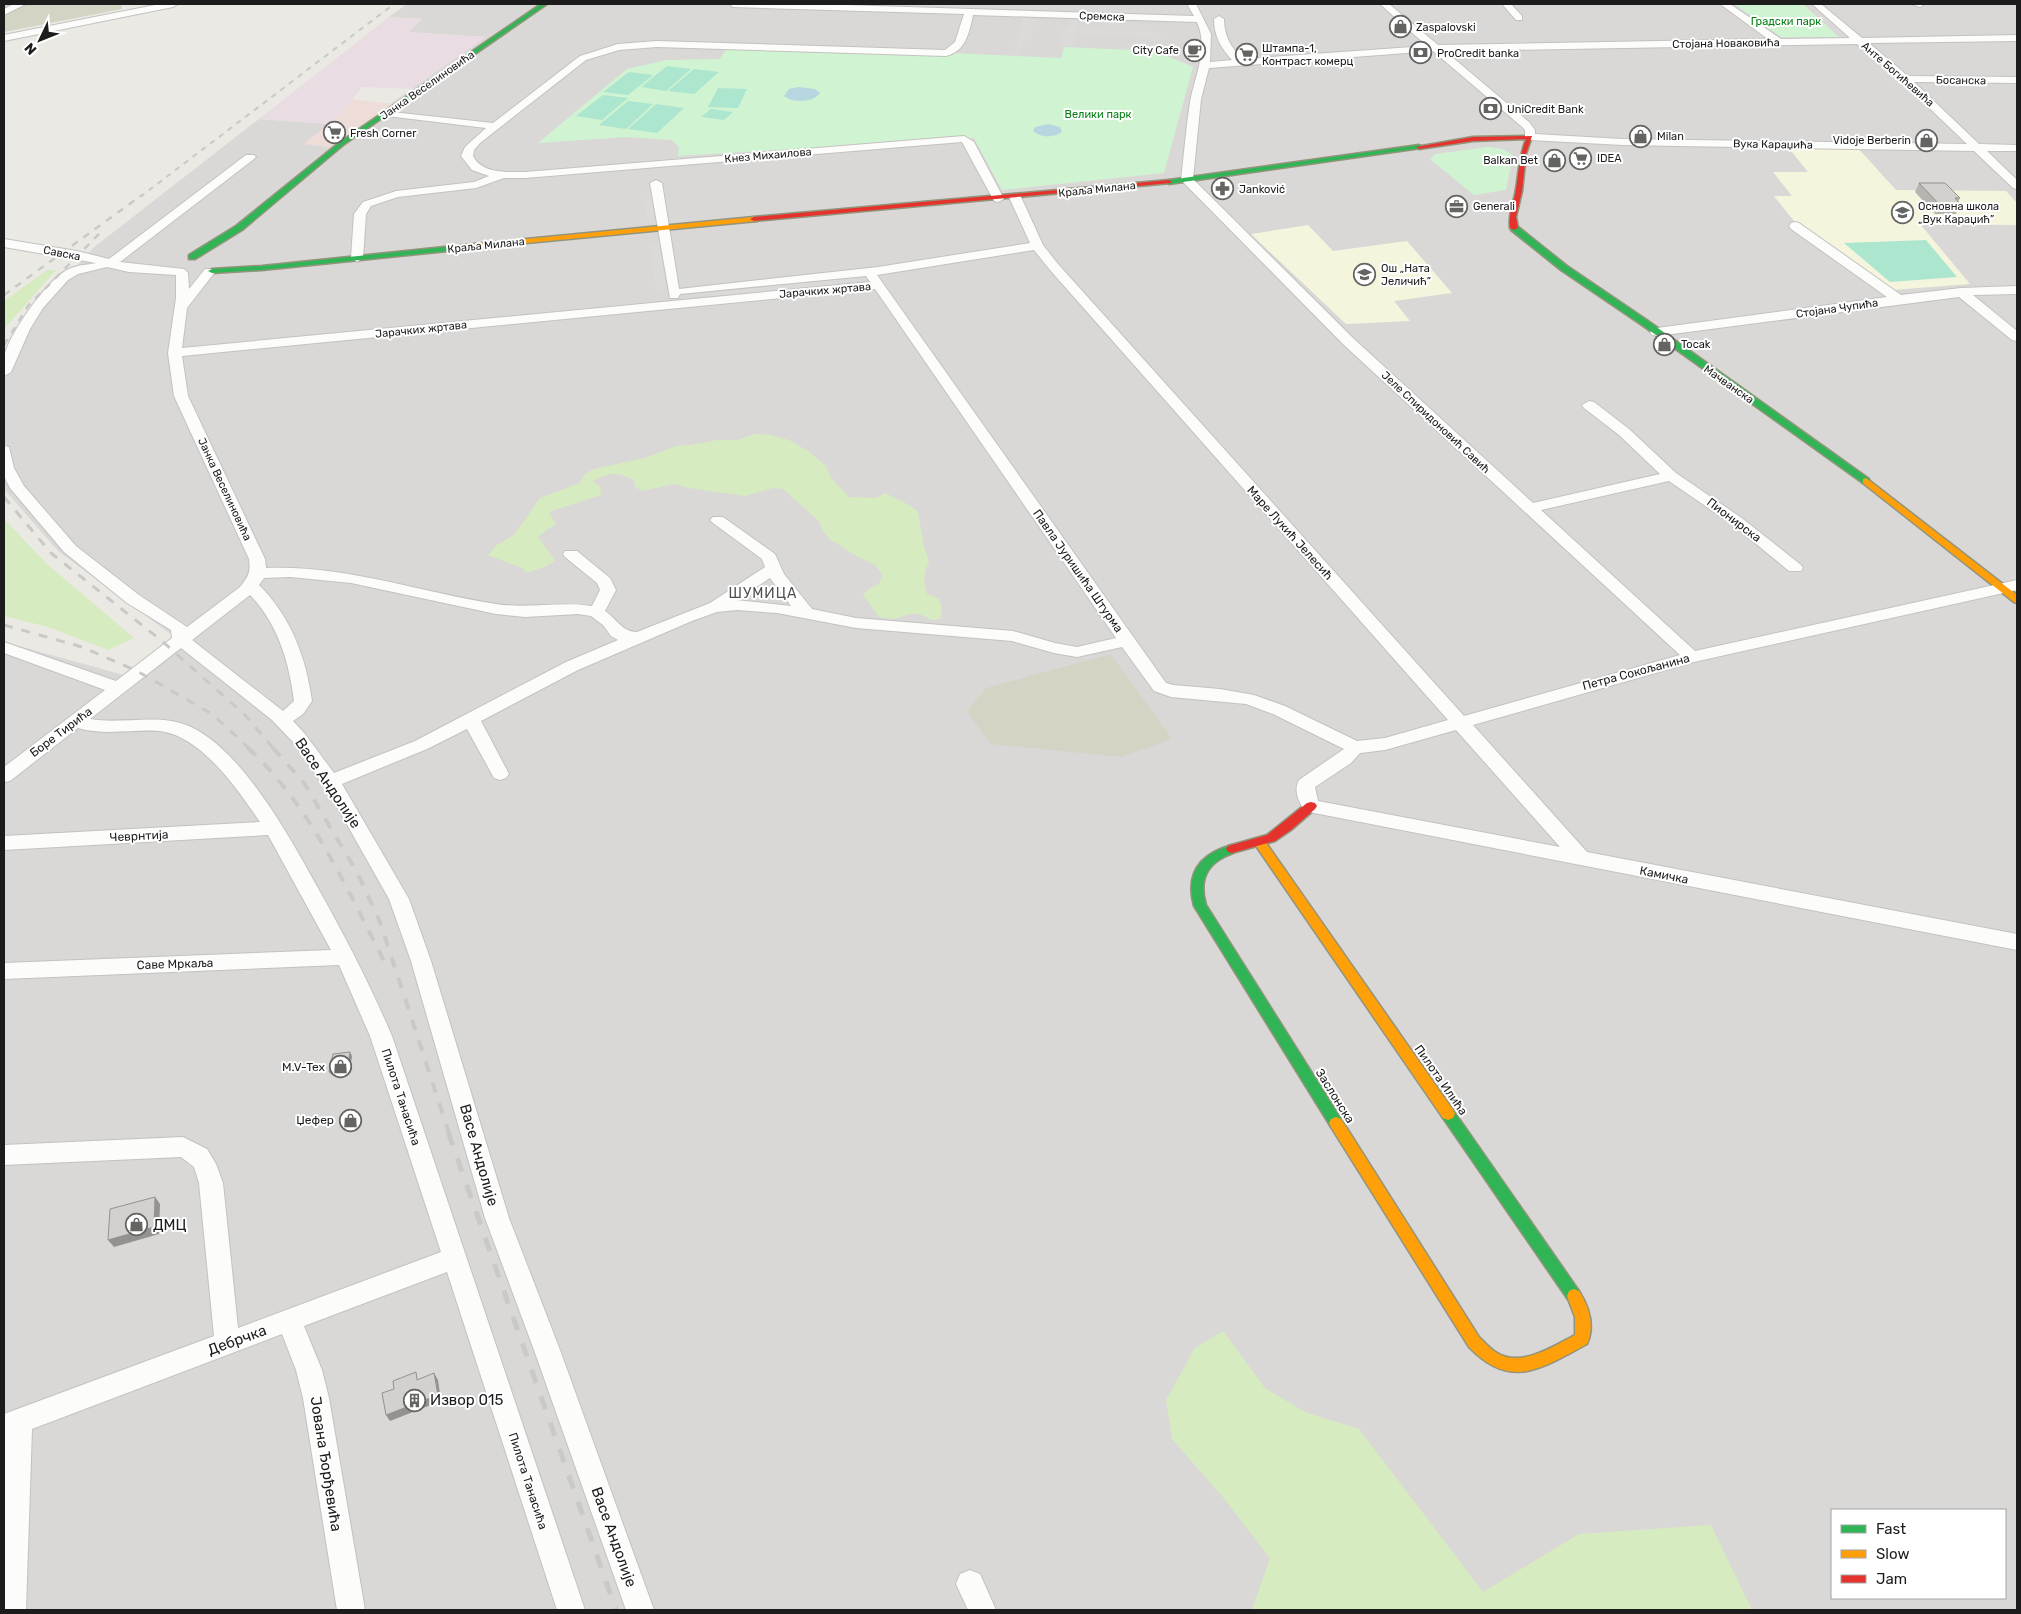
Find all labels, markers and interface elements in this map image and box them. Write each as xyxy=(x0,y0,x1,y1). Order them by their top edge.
street label: Сремска xyxy=(1079,9,1125,24)
north arrow xyxy=(15,15,65,65)
shop icon: Zaspalovski xyxy=(1388,15,1412,39)
park label: Градски парк xyxy=(1751,15,1821,28)
place label: Zaspalovski xyxy=(1416,21,1476,34)
street label: Стојана Новаковића xyxy=(1672,36,1780,51)
cafe icon: City Cafe xyxy=(1183,38,1207,62)
text: N xyxy=(21,39,41,58)
street label: Анте Богићевића xyxy=(1859,39,1937,109)
bank icon: ProCredit banka xyxy=(1409,41,1433,65)
supermarket icon: Штампа-1, Контраст комерц xyxy=(1234,42,1258,66)
place label: Штампа-1, Контраст комерц xyxy=(1262,42,1354,68)
place label: City Cafe xyxy=(1133,44,1179,57)
place label: ProCredit banka xyxy=(1437,47,1519,60)
street label: Јанка Веселиновића xyxy=(378,48,477,123)
street label: Босанска xyxy=(1936,74,1986,87)
bank icon: UniCredit Bank xyxy=(1479,97,1503,121)
place label: UniCredit Bank xyxy=(1507,103,1584,116)
park label: Велики парк xyxy=(1065,108,1132,121)
supermarket icon: Fresh Corner xyxy=(322,121,346,145)
shop icon: Milan xyxy=(1629,124,1653,148)
place label: Fresh Corner xyxy=(350,127,417,140)
shop icon: Vidoje Berberin xyxy=(1915,128,1939,152)
place label: Milan xyxy=(1657,130,1684,143)
place label: Vidoje Berberin xyxy=(1833,134,1911,147)
street label: Вука Караџића xyxy=(1733,137,1813,152)
street label: Кнез Михаилова xyxy=(724,145,812,166)
supermarket icon: IDEA xyxy=(1569,146,1593,170)
shop icon: Balkan Bet xyxy=(1542,148,1566,172)
place label: IDEA xyxy=(1597,152,1622,165)
place label: Balkan Bet xyxy=(1483,154,1539,167)
pharmacy icon: Janković xyxy=(1211,177,1235,201)
street label: Краља Милана xyxy=(1058,179,1136,200)
place label: Janković xyxy=(1239,183,1285,196)
office icon: Generali xyxy=(1445,194,1469,218)
place label: Generali xyxy=(1473,200,1515,213)
school or university icon: Основна школа „Вук Караџић” xyxy=(1890,200,1914,224)
place label: Основна школа „Вук Караџић” xyxy=(1918,200,1999,226)
street label: Краља Милана xyxy=(447,235,525,256)
street label: Савска xyxy=(42,244,82,263)
school or university icon: Ош „Ната Јеличић” xyxy=(1353,262,1377,286)
place label: Ош „Ната Јеличић” xyxy=(1381,262,1431,288)
street label: Јарачких жртава xyxy=(779,280,872,301)
street label: Стојана Чупића xyxy=(1795,296,1879,321)
street label: Јарачких жртава xyxy=(375,318,468,341)
shop icon: Tocak xyxy=(1653,332,1677,356)
place label: Tocak xyxy=(1681,338,1711,351)
street label: Мачванска xyxy=(1701,362,1756,406)
street label: Јеле Спиридоновић Савић xyxy=(1379,369,1493,476)
street label: Јанка Веселиновића xyxy=(195,436,254,543)
street label: Маре Лукић Јелесић xyxy=(1244,483,1336,583)
street label: Пионирска xyxy=(1704,495,1764,545)
street label: Павла Јуришића Штурма xyxy=(1030,507,1126,635)
district label: ШУМИЦА xyxy=(729,585,797,602)
street label: Петра Сокољанина xyxy=(1581,651,1691,693)
street label: Боре Тирића xyxy=(27,704,95,760)
street label: Васе Андолије xyxy=(291,734,365,832)
street label: Чеврнтија xyxy=(109,827,169,845)
street label: Камичка xyxy=(1638,863,1690,887)
street label: Саве Мркаља xyxy=(136,956,214,972)
street label: Пилота Илића xyxy=(1412,1042,1470,1118)
street label: Пилота Танасића xyxy=(379,1047,423,1147)
shop icon: M.V-Tex xyxy=(329,1055,353,1079)
place label: M.V-Tex xyxy=(282,1060,326,1074)
street label: Заслонска xyxy=(1313,1066,1357,1126)
street label: Васе Андолије xyxy=(456,1102,502,1208)
shop icon: Џефер xyxy=(338,1108,362,1132)
place label: Џефер xyxy=(296,1113,334,1127)
shop icon: ДМЦ xyxy=(125,1213,149,1237)
place label: ДМЦ xyxy=(153,1216,187,1234)
street label: Дебрчка xyxy=(205,1321,269,1359)
building icon: Извор 015 xyxy=(402,1388,426,1412)
place label: Извор 015 xyxy=(430,1391,503,1409)
street label: Јована Ђорђевића xyxy=(306,1395,346,1533)
street label: Пилота Танасића xyxy=(506,1431,550,1531)
street label: Васе Андолије xyxy=(588,1484,640,1590)
legend xyxy=(1831,1509,2006,1599)
text: Fast xyxy=(1876,1520,1906,1538)
text: Slow xyxy=(1876,1545,1909,1563)
text: Jam xyxy=(1876,1570,1907,1588)

